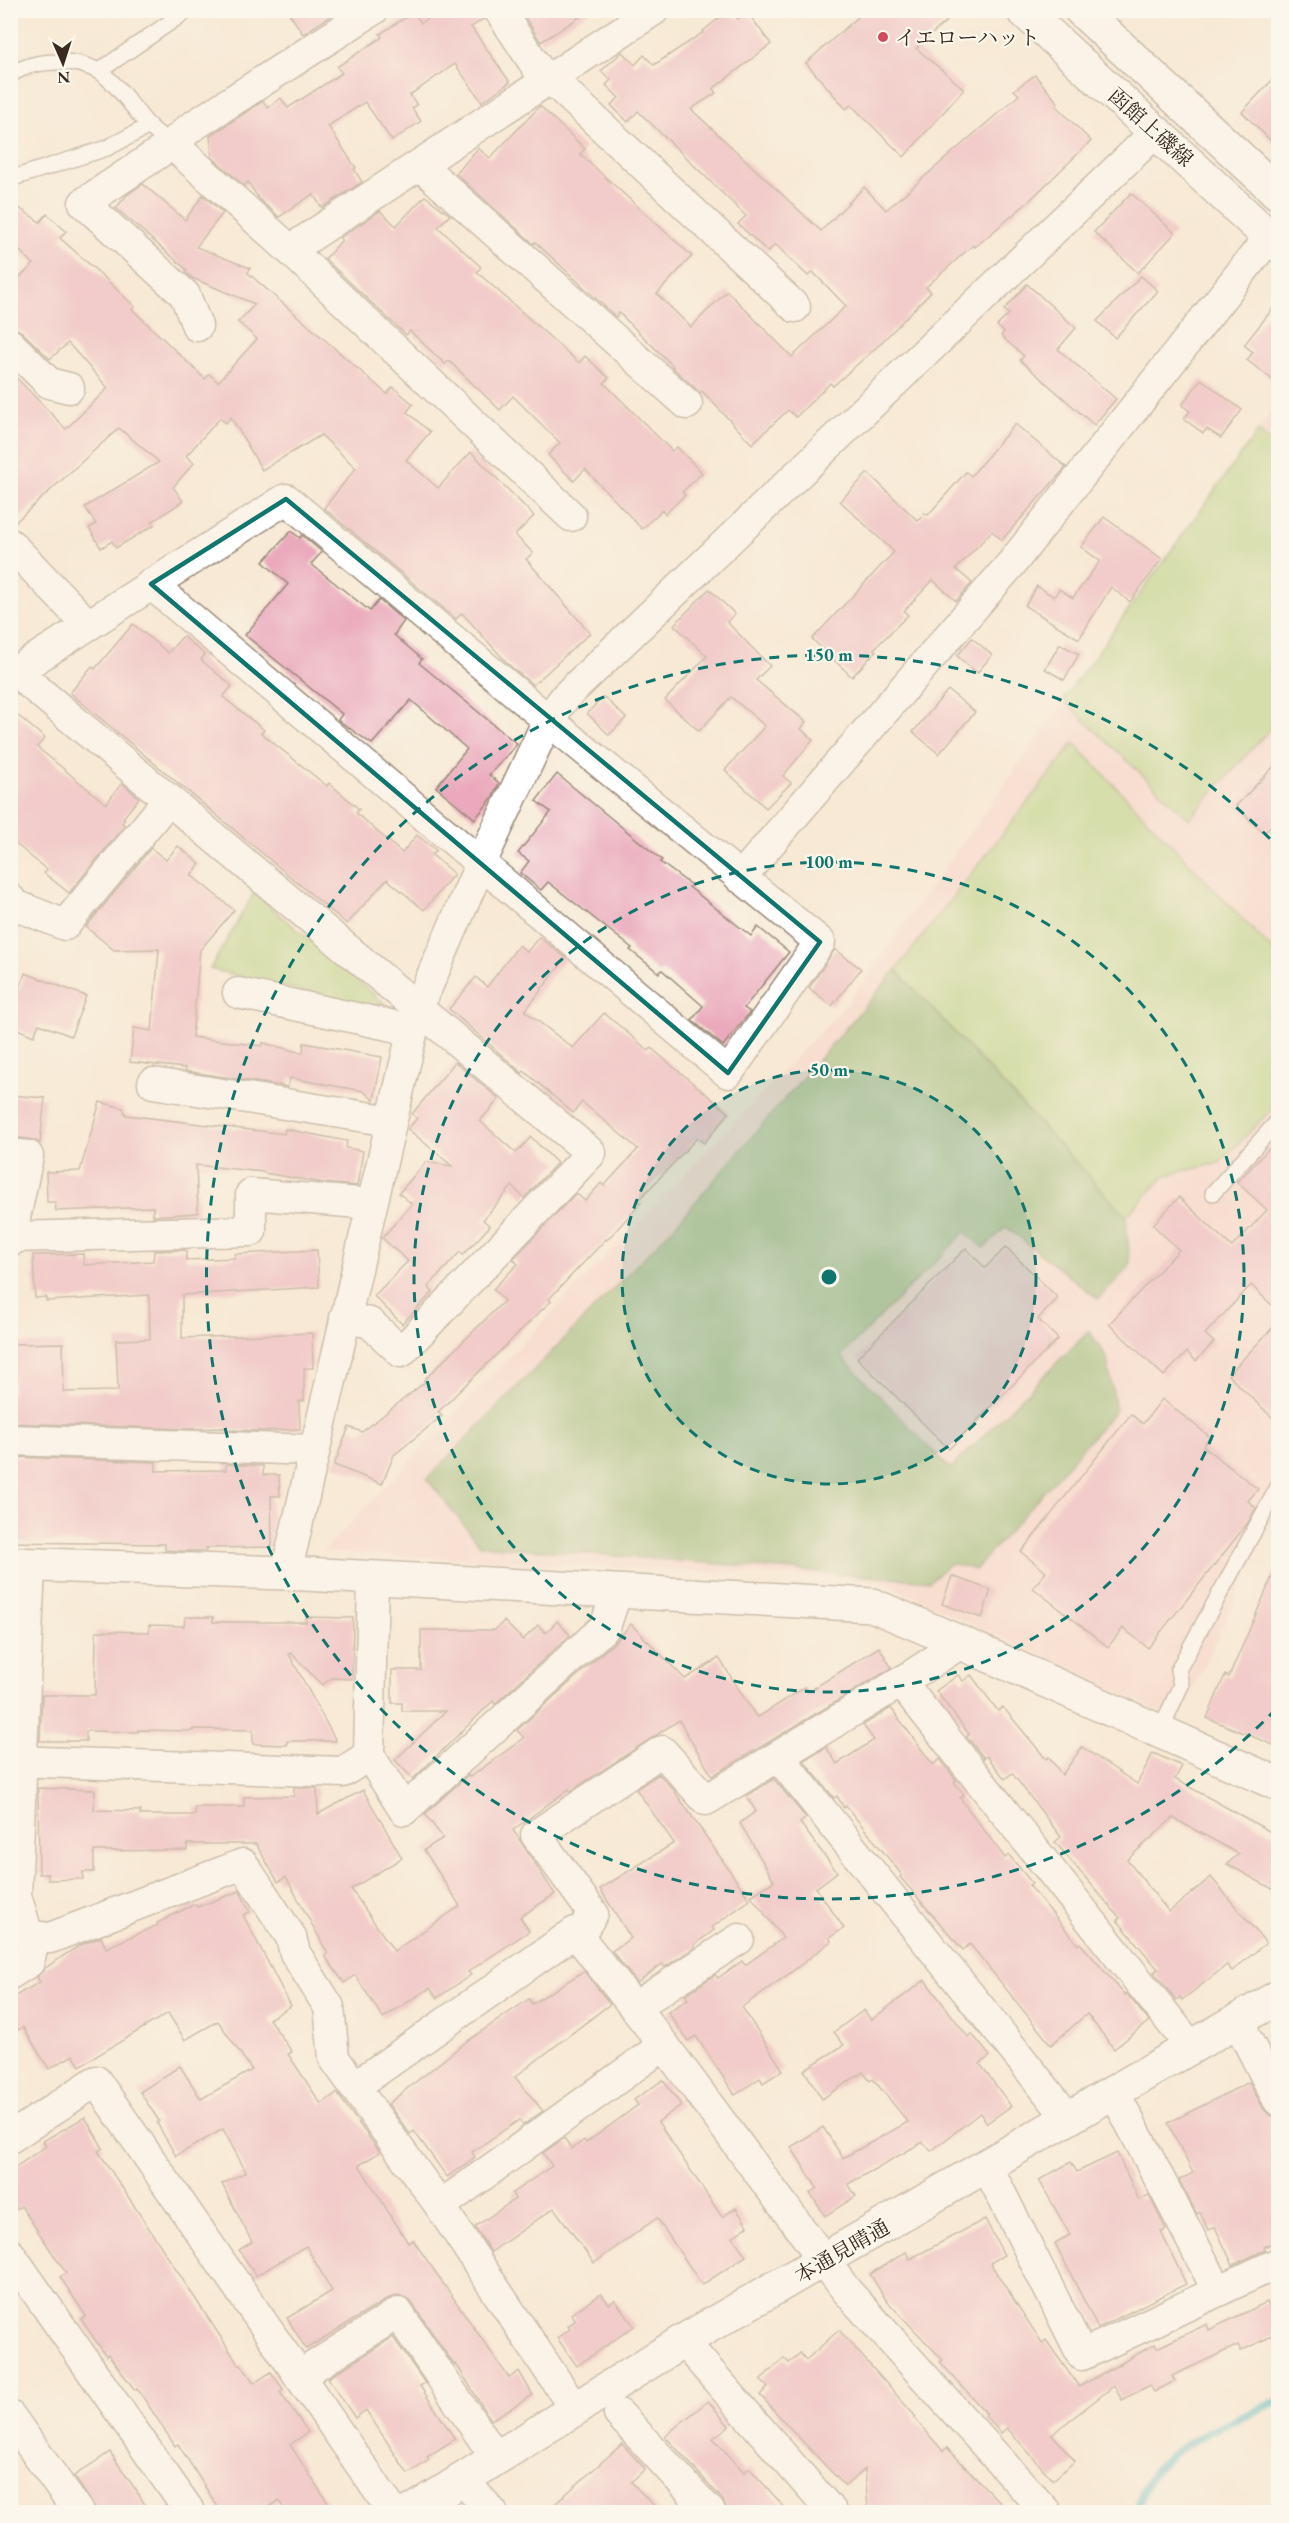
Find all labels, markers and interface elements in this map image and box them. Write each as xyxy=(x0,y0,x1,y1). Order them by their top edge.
place label: イエローハット xyxy=(895,24,1040,51)
marker: イエローハット xyxy=(876,30,890,44)
north arrow xyxy=(33,33,93,93)
text: N xyxy=(57,67,71,88)
street label: 函館上磯線 xyxy=(1103,82,1199,172)
text: 150 m xyxy=(805,643,853,666)
text: 100 m xyxy=(805,850,853,873)
text: 50 m xyxy=(810,1058,848,1081)
centre of rings xyxy=(819,1267,839,1287)
street label: 本通見晴通 xyxy=(790,2213,894,2289)

